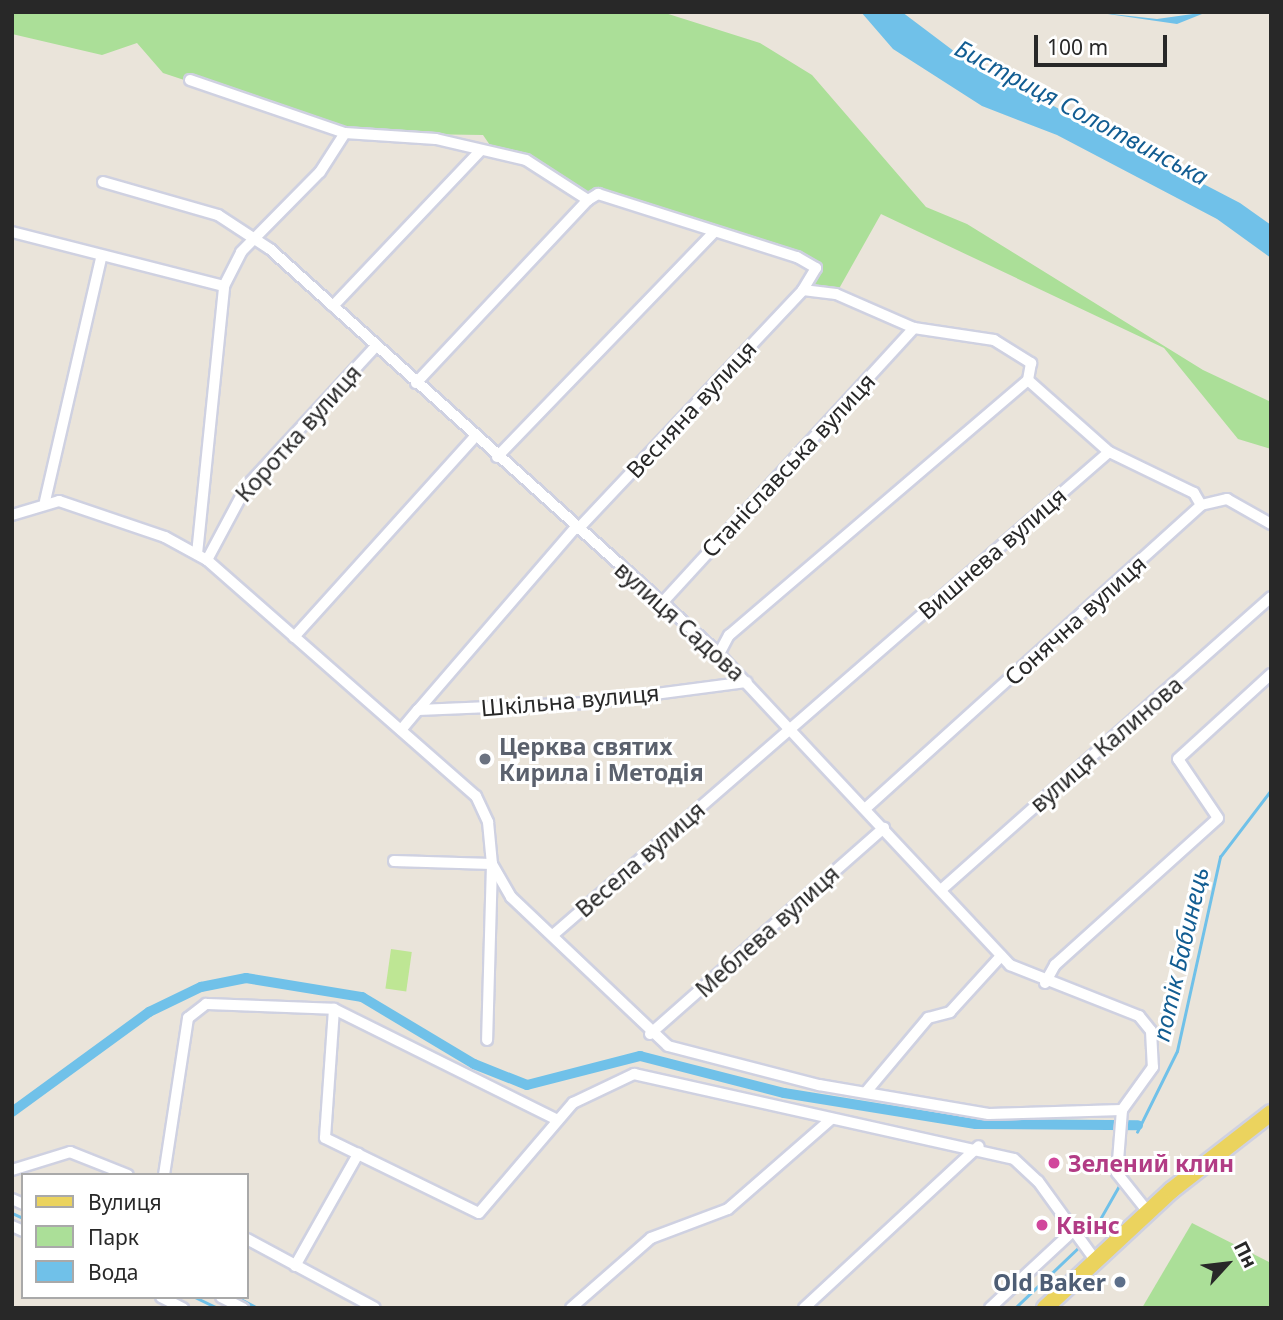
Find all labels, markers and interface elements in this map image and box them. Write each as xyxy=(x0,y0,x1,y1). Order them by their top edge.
scale bar xyxy=(1038,21,1171,65)
water label: Бистриця Солотвинська xyxy=(951,33,1213,191)
text: 100 m xyxy=(1047,33,1108,61)
street label: Весняна вулиця xyxy=(620,335,762,483)
street label: Коротка вулиця xyxy=(229,359,367,507)
street label: Станіславська вулиця xyxy=(695,367,881,563)
street label: Вишнева вулиця xyxy=(912,481,1072,625)
street label: Сонячна вулиця xyxy=(999,549,1151,691)
street label: вулиця Садова xyxy=(609,555,751,687)
street label: вулиця Калинова xyxy=(1024,670,1188,818)
street label: Шкільна вулиця xyxy=(479,678,661,722)
place label: Церква святих Кирила і Методія xyxy=(499,732,704,786)
marker: Церква святих Кирила і Методія xyxy=(477,751,493,767)
street label: Весела вулиця xyxy=(570,795,710,923)
street label: Меблева вулиця xyxy=(690,859,844,1003)
water label: потік Бабинець xyxy=(1146,864,1214,1044)
place label: Зелений клин xyxy=(1068,1149,1234,1177)
marker: Зелений клин xyxy=(1046,1155,1062,1171)
legend xyxy=(21,1173,248,1299)
text: Вулиця xyxy=(88,1188,162,1216)
place label: Квінс xyxy=(1056,1211,1120,1239)
marker: Квінс xyxy=(1034,1217,1050,1233)
text: Парк xyxy=(88,1223,139,1251)
north arrow xyxy=(1192,1229,1262,1299)
text: Пн xyxy=(1228,1237,1263,1272)
text: Вода xyxy=(88,1258,138,1286)
place label: Old Baker xyxy=(993,1268,1106,1296)
marker: Old Baker xyxy=(1112,1274,1128,1290)

